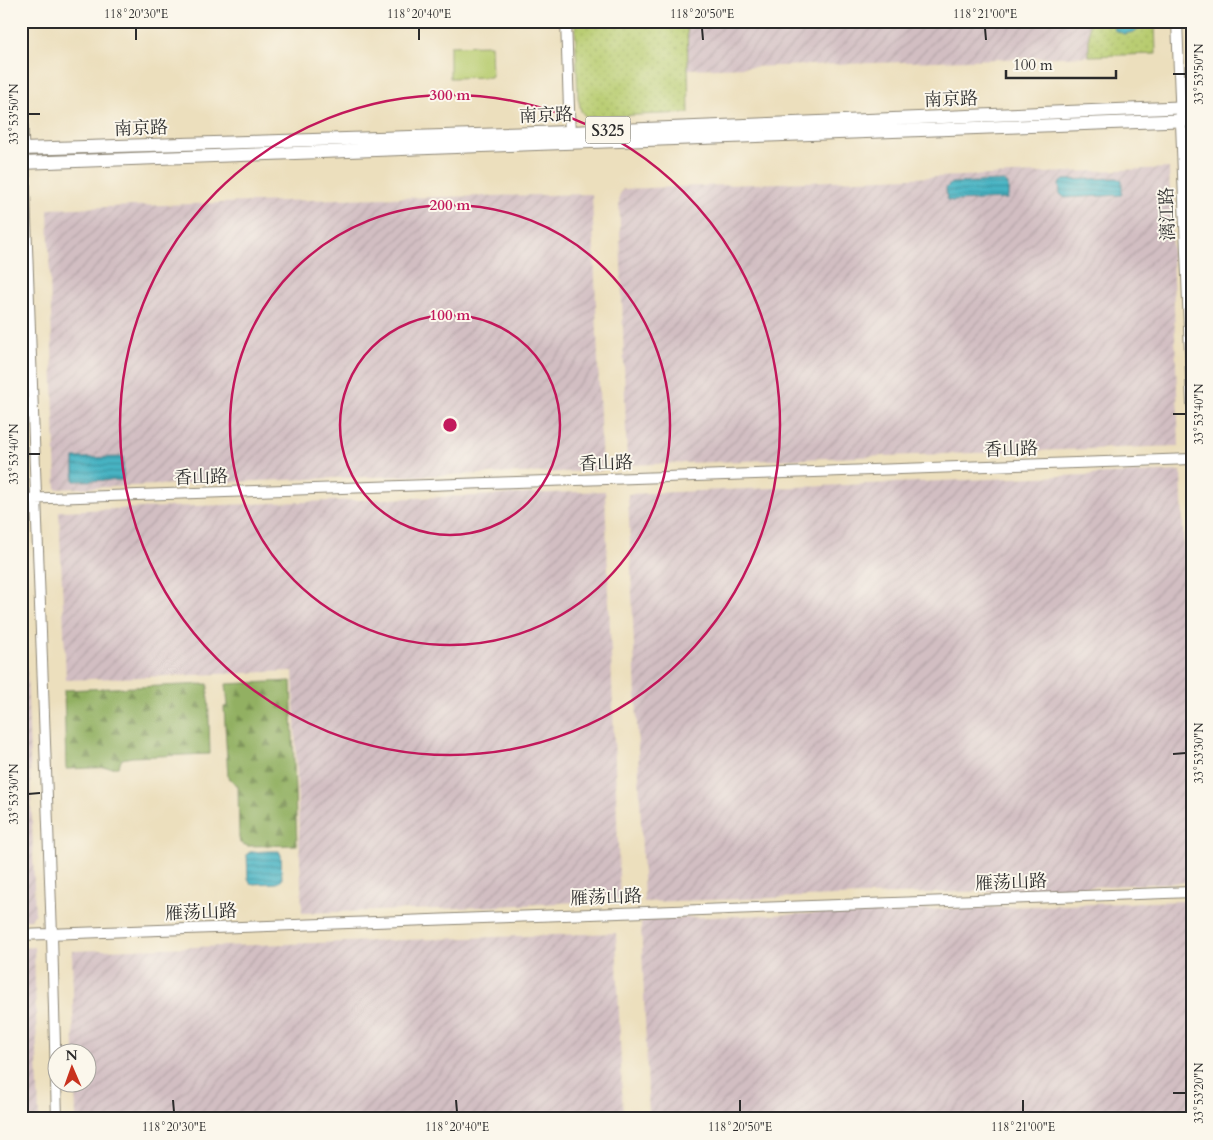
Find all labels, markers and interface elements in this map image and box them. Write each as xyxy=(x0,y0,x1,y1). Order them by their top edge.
text: 118°20'30"E xyxy=(104,6,168,22)
text: 118°20'40"E xyxy=(387,6,451,22)
text: 118°20'50"E xyxy=(670,6,734,22)
text: 118°21'00"E xyxy=(953,6,1017,22)
text: 33°53'50"N xyxy=(1191,43,1207,104)
scale bar xyxy=(1006,48,1116,80)
text: 100 m xyxy=(1013,55,1053,75)
text: 33°53'50"N xyxy=(6,83,22,144)
text: 300 m xyxy=(430,85,471,105)
street label: 南京路 xyxy=(924,86,978,113)
street label: 南京路 xyxy=(519,102,573,129)
street label: 南京路 xyxy=(114,115,168,142)
road number: S325 xyxy=(586,116,630,144)
street label: 漓江路 xyxy=(1154,187,1181,241)
text: 200 m xyxy=(430,195,471,215)
text: 100 m xyxy=(430,305,471,325)
text: 33°53'40"N xyxy=(1191,383,1207,444)
centre of rings xyxy=(441,416,459,434)
text: 33°53'40"N xyxy=(6,423,22,484)
street label: 香山路 xyxy=(984,436,1038,463)
street label: 香山路 xyxy=(579,450,633,477)
street label: 香山路 xyxy=(174,464,228,491)
text: 33°53'30"N xyxy=(1191,722,1207,783)
text: 33°53'30"N xyxy=(6,763,22,824)
street label: 雁荡山路 xyxy=(975,869,1047,896)
street label: 雁荡山路 xyxy=(570,884,642,911)
street label: 雁荡山路 xyxy=(165,899,237,926)
north arrow xyxy=(48,1042,98,1092)
text: N xyxy=(65,1046,78,1065)
text: 33°53'20"N xyxy=(1191,1062,1207,1123)
text: 118°20'30"E xyxy=(142,1119,206,1135)
text: 118°20'40"E xyxy=(425,1119,489,1135)
text: 118°20'50"E xyxy=(708,1119,772,1135)
text: 118°21'00"E xyxy=(991,1119,1055,1135)

